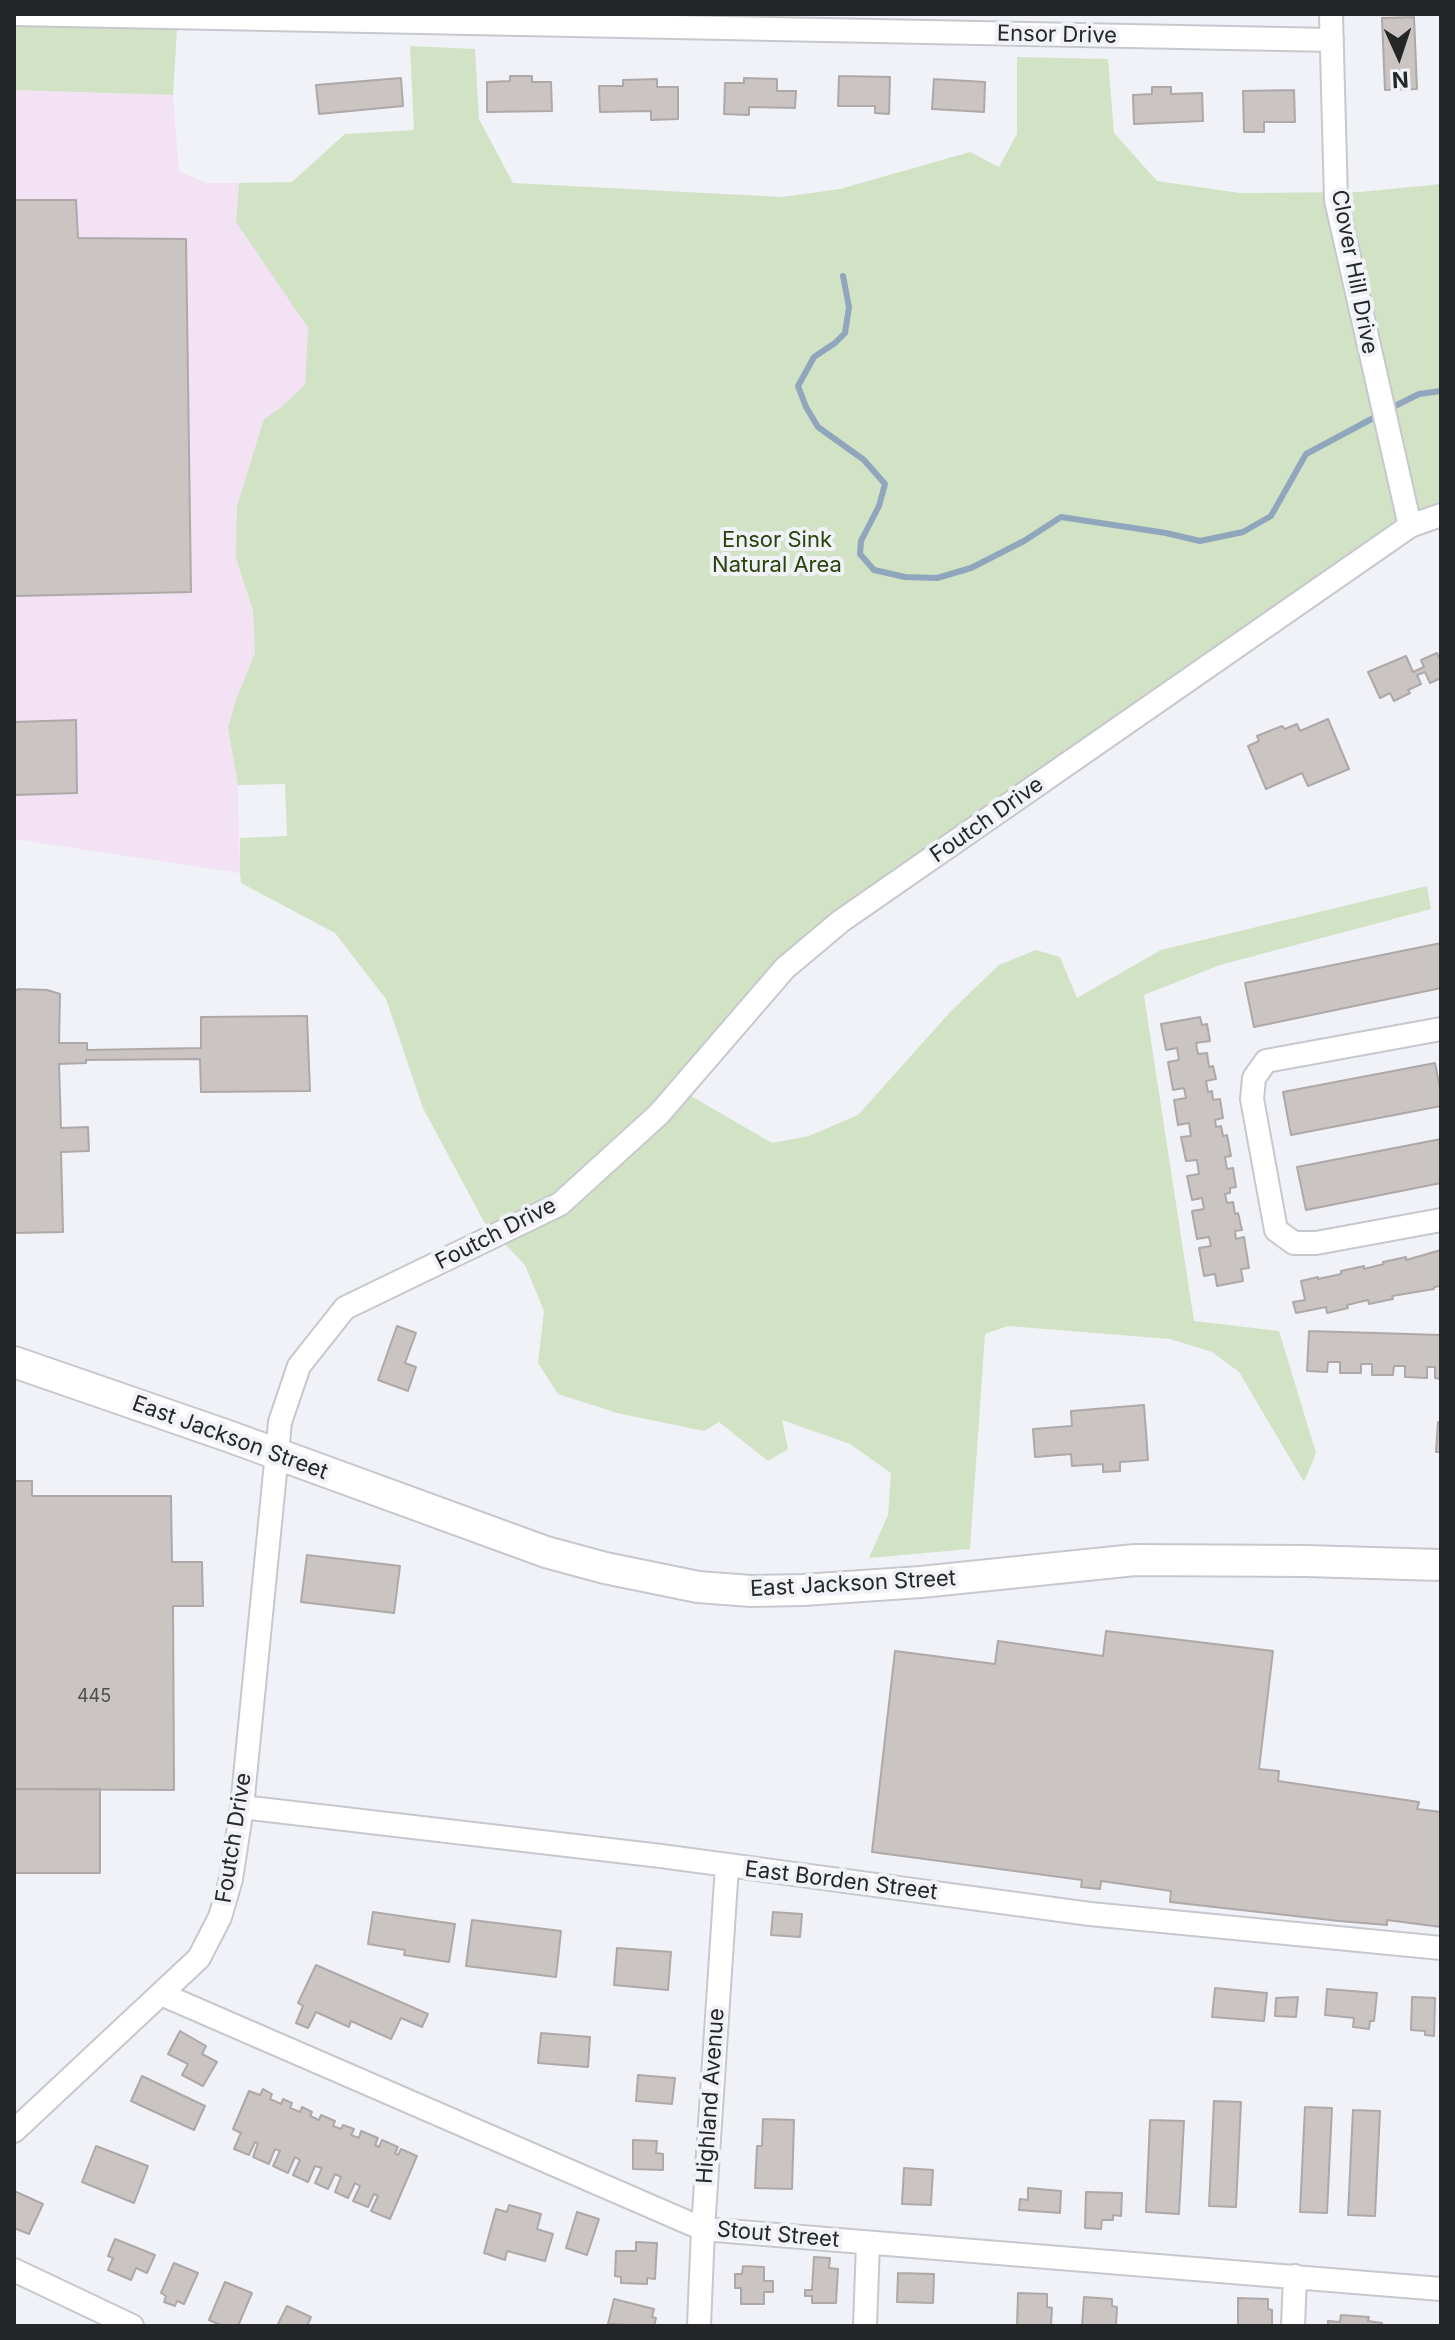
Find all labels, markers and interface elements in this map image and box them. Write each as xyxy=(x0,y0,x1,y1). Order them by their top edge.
north arrow xyxy=(1359,16,1439,96)
street label: Ensor Drive xyxy=(997,21,1117,49)
text: N xyxy=(1391,67,1409,93)
street label: Clover Hill Drive xyxy=(1325,188,1383,356)
park label: Ensor Sink Natural Area xyxy=(712,527,842,578)
street label: Foutch Drive xyxy=(926,771,1048,869)
street label: Foutch Drive xyxy=(431,1192,561,1276)
street label: East Jackson Street xyxy=(129,1390,331,1486)
street label: East Jackson Street xyxy=(749,1565,957,1603)
house number: 445 xyxy=(77,1686,111,1708)
street label: Foutch Drive xyxy=(211,1771,257,1905)
street label: East Borden Street xyxy=(743,1856,939,1906)
street label: Highland Avenue xyxy=(692,2007,730,2185)
street label: Stout Street xyxy=(716,2217,840,2253)

